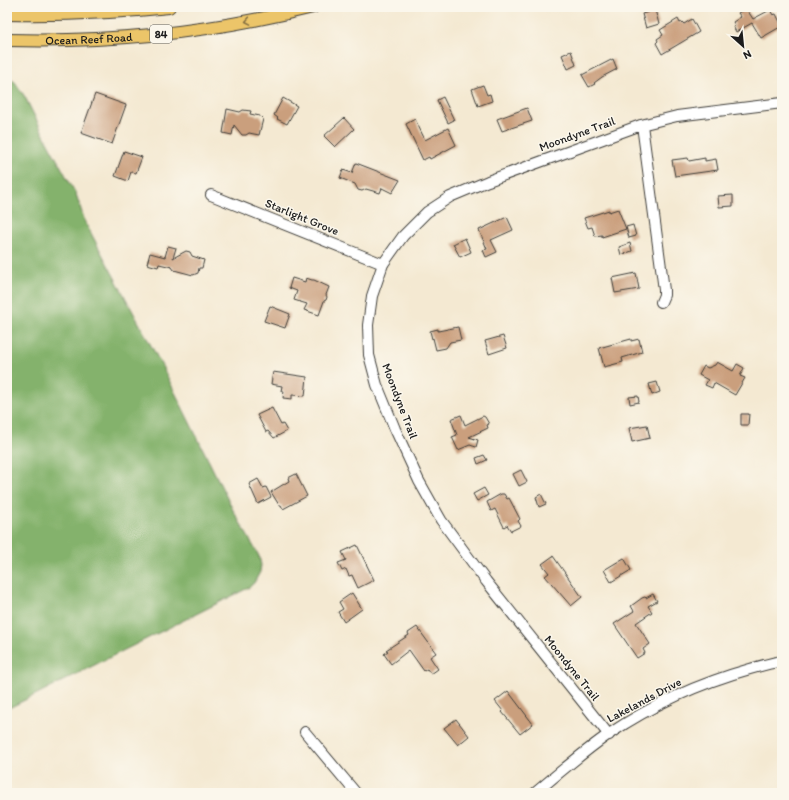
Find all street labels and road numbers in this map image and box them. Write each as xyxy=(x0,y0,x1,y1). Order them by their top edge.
road number: 84 xyxy=(150,25,172,43)
street label: Ocean Reef Road xyxy=(45,30,134,47)
street label: Moondyne Trail xyxy=(537,114,617,154)
street label: Starlight Grove xyxy=(263,196,341,238)
street label: Moondyne Trail xyxy=(379,361,421,441)
street label: Moondyne Trail xyxy=(541,633,603,704)
street label: Lakelands Drive xyxy=(604,674,684,726)

